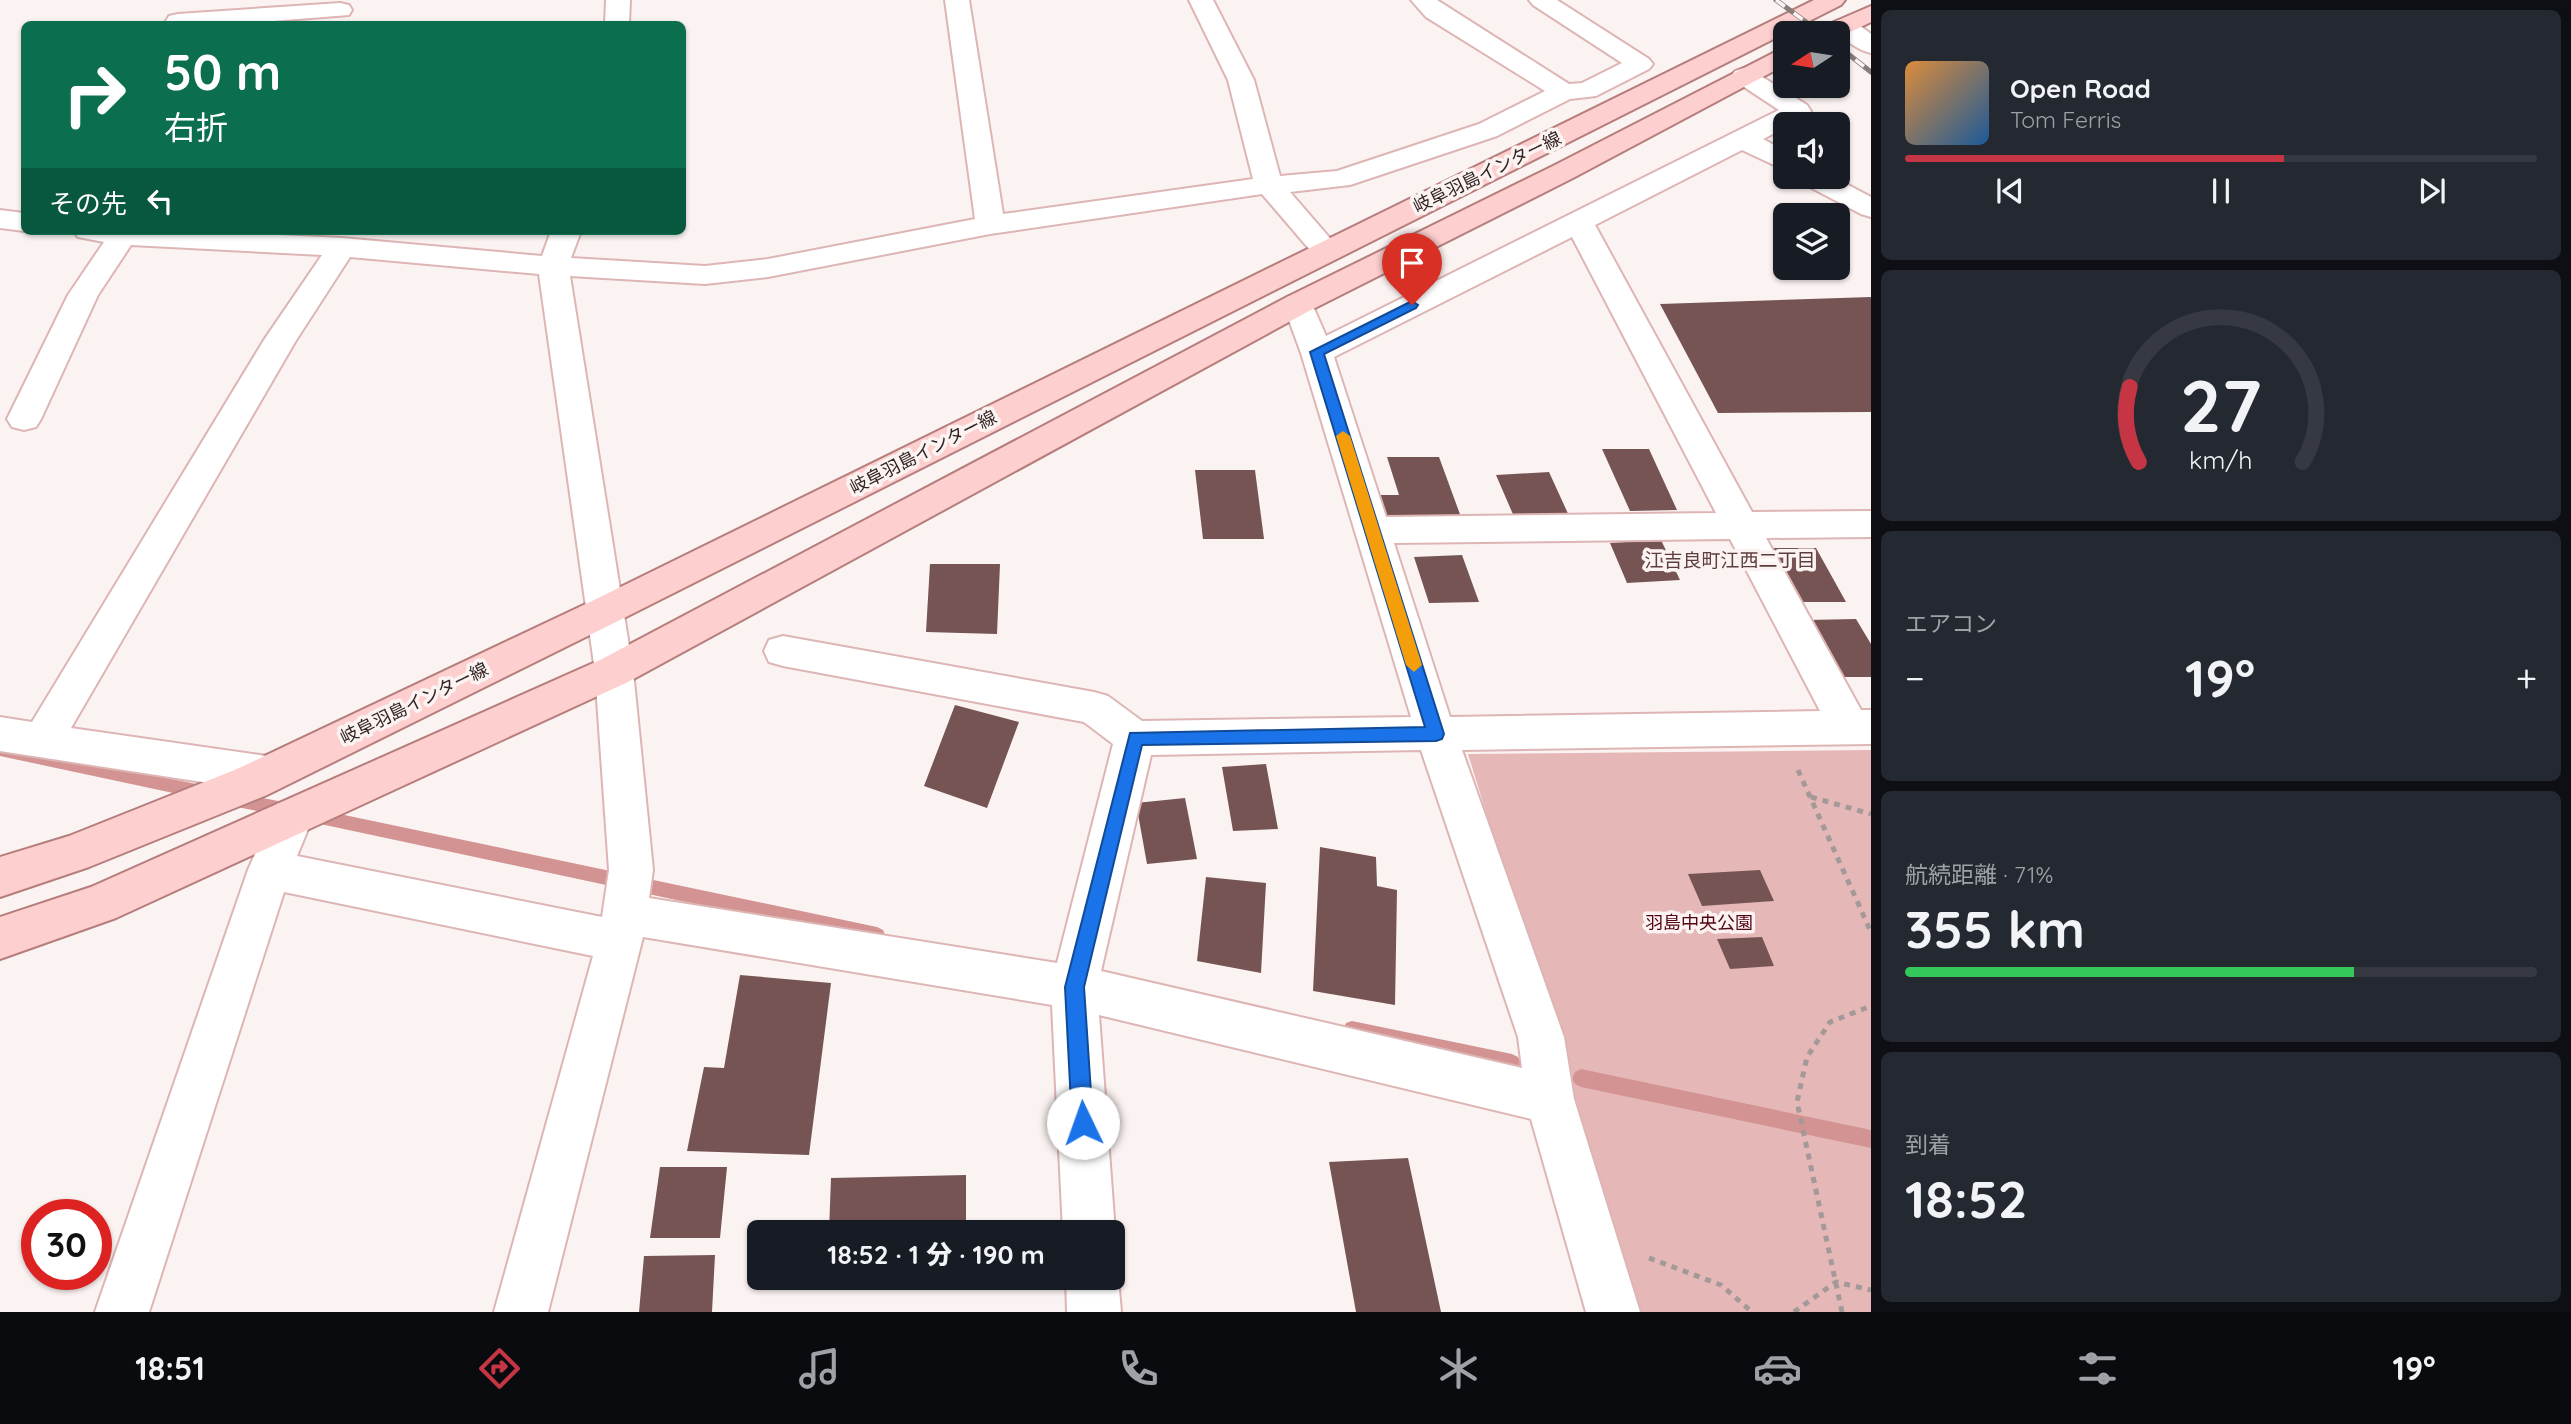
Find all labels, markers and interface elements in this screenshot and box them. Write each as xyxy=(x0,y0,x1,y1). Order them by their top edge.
north arrow xyxy=(1773,21,1850,98)
map controls xyxy=(1773,21,1850,280)
text: 50 m xyxy=(164,41,281,102)
icon: right xyxy=(49,49,140,140)
text: Open Road xyxy=(2010,72,2151,105)
text: Tom Ferris xyxy=(2010,105,2121,134)
text: 右折 xyxy=(164,107,228,147)
button: sound xyxy=(1773,112,1850,189)
street label: 岐阜羽島インター線 xyxy=(1409,126,1565,218)
icon: previous xyxy=(1991,172,2029,210)
icon: pause xyxy=(2202,172,2240,210)
icon: next xyxy=(2413,172,2451,210)
icon: left xyxy=(141,182,179,220)
text: その先 xyxy=(49,187,127,220)
button: layers xyxy=(1773,203,1850,280)
pin xyxy=(1382,233,1442,305)
icon: arrive xyxy=(1393,244,1431,282)
text: 27 xyxy=(2180,359,2262,450)
street label: 岐阜羽島インター線 xyxy=(846,405,1000,499)
text: km/h xyxy=(2189,443,2253,474)
district label: 江吉良町江西二丁目 xyxy=(1644,548,1816,572)
text: エアコン xyxy=(1905,609,1997,638)
text: 19° xyxy=(2185,645,2255,710)
text: − xyxy=(1905,654,1925,702)
text: + xyxy=(2516,654,2537,702)
street label: 岐阜羽島インター線 xyxy=(336,657,492,749)
text: 航続距離 · 71% xyxy=(1905,860,2053,889)
text: 355 km xyxy=(1905,896,2085,961)
park label: 羽島中央公園 xyxy=(1645,911,1753,934)
position arrow xyxy=(1046,1086,1120,1160)
text: 到着 xyxy=(1905,1130,1951,1159)
text: 18:52 xyxy=(1905,1166,2027,1231)
speed limit sign: 30 xyxy=(21,1199,112,1290)
text: 18:52 · 1 分 · 190 m xyxy=(827,1238,1045,1271)
icon: directions xyxy=(475,1344,524,1393)
icon: music xyxy=(795,1344,844,1393)
icon: phone xyxy=(1114,1344,1163,1393)
icon: climate xyxy=(1434,1344,1483,1393)
icon: car xyxy=(1753,1344,1802,1393)
icon: filters xyxy=(2073,1344,2122,1393)
text: 18:51 xyxy=(135,1348,205,1388)
text: 19° xyxy=(2392,1348,2436,1388)

